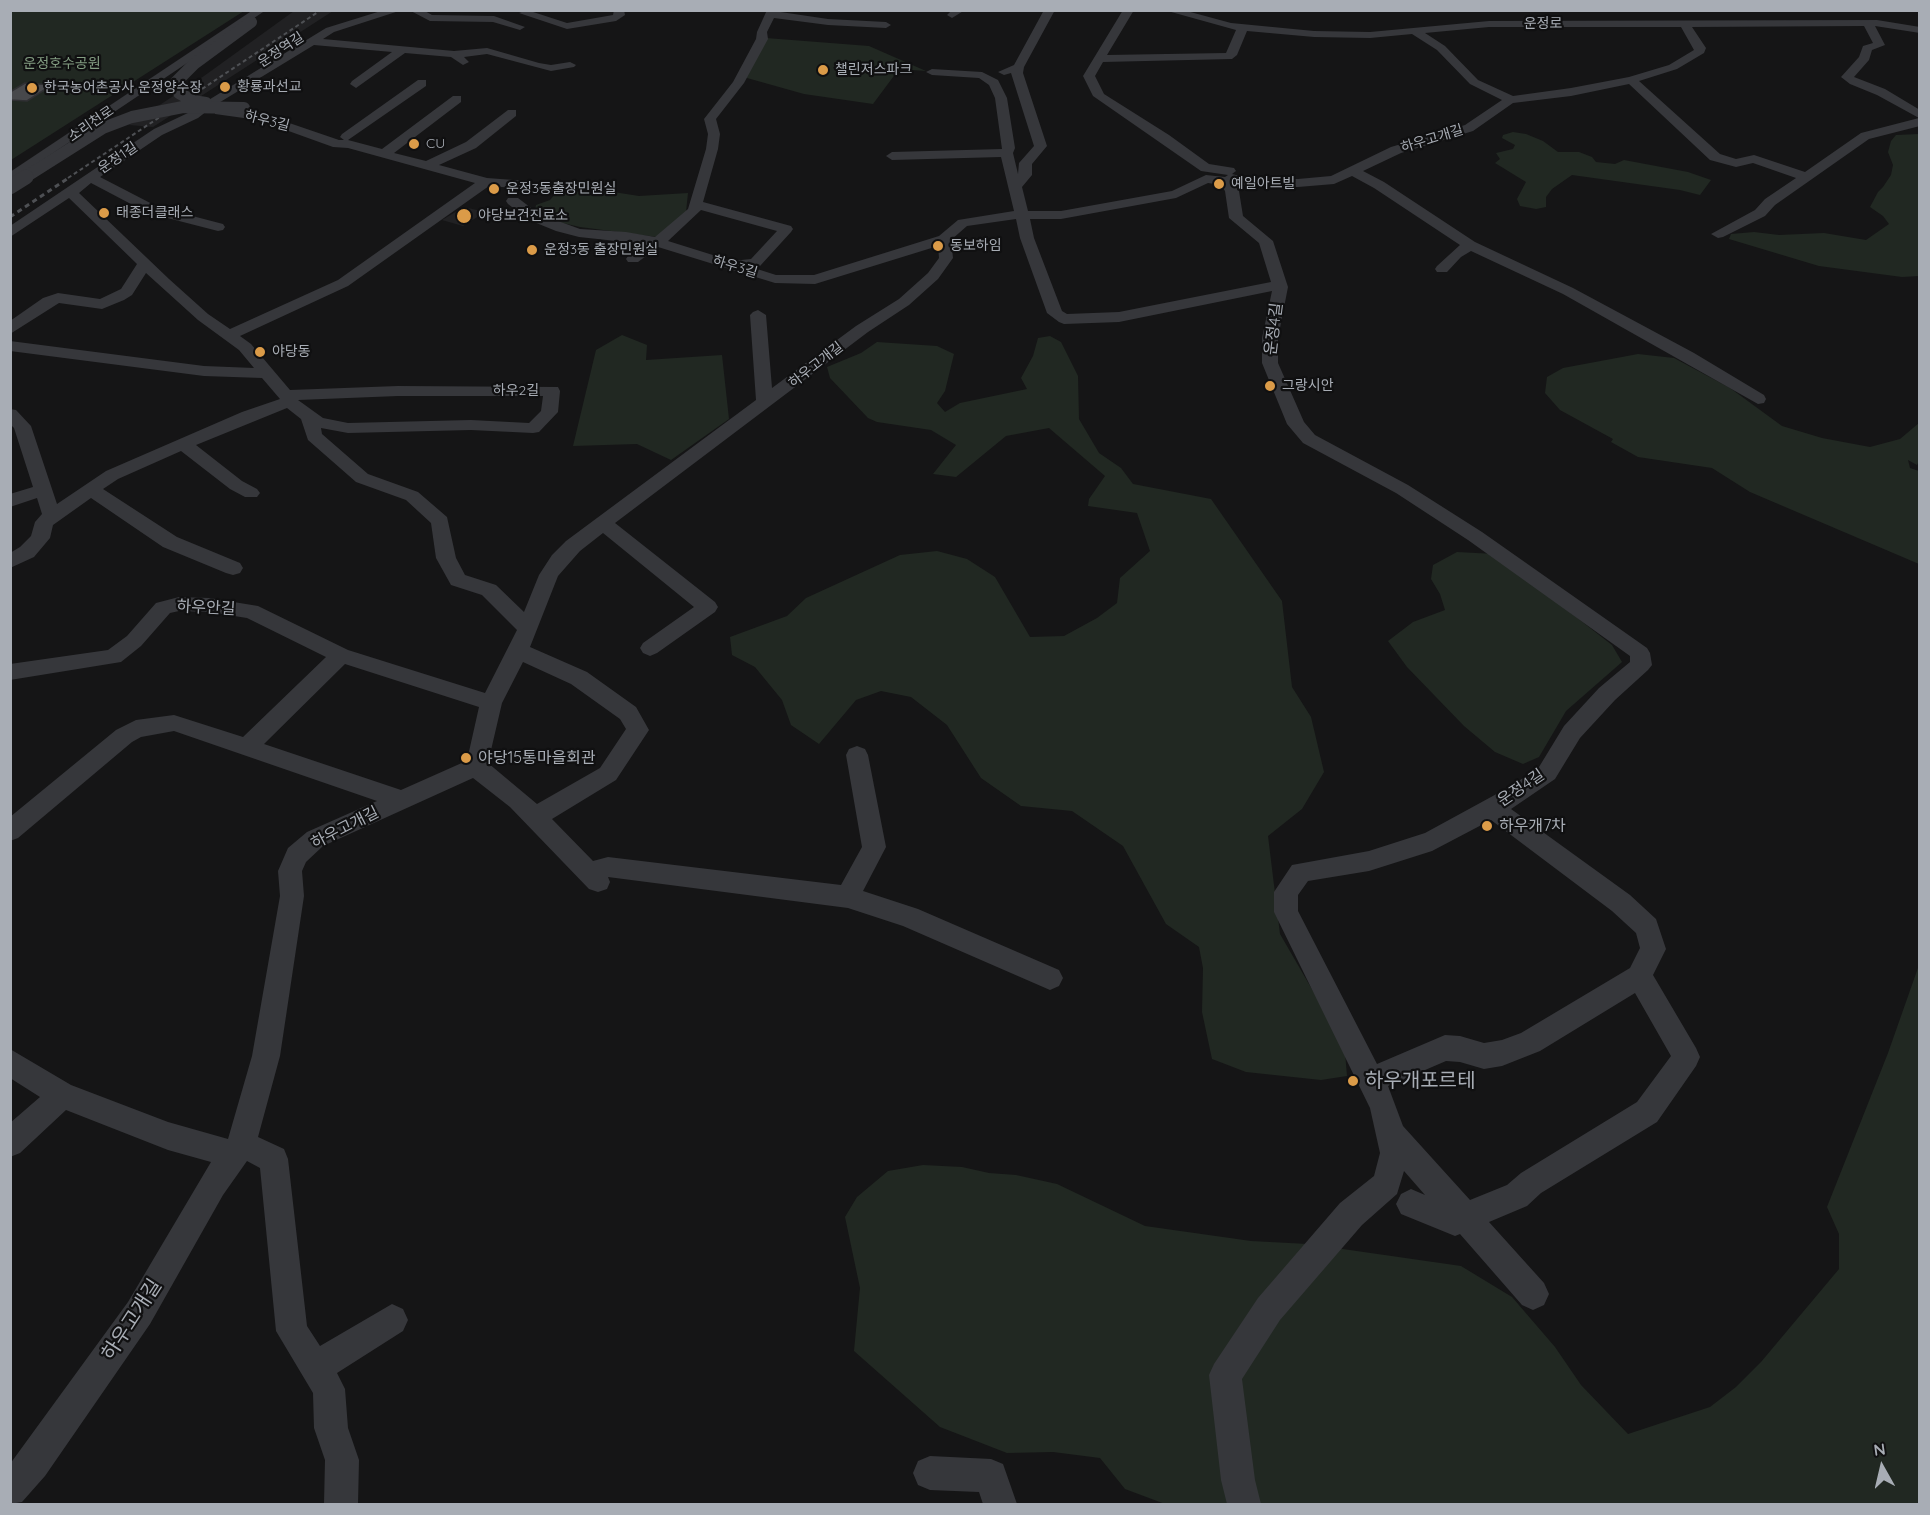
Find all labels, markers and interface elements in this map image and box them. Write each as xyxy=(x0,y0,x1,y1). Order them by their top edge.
street label: 운정로 xyxy=(1524,16,1562,32)
street label: 운정역길 xyxy=(255,29,307,71)
park label: 운정호수공원 xyxy=(23,56,101,72)
place label: 챌린저스파크 xyxy=(835,62,912,78)
marker: 챌린저스파크 xyxy=(816,63,830,77)
place label: 황룡과선교 xyxy=(237,79,301,95)
place label: 한국농어촌공사 운정양수장 xyxy=(44,80,202,96)
marker: 황룡과선교 xyxy=(218,80,232,94)
marker: 한국농어촌공사 운정양수장 xyxy=(25,81,39,95)
street label: 소리천로 xyxy=(65,103,117,145)
street label: 하우3길 xyxy=(243,107,291,135)
street label: 하우고개길 xyxy=(1399,122,1465,156)
place label: CU xyxy=(426,136,445,152)
marker: CU xyxy=(407,137,421,151)
street label: 운정1길 xyxy=(95,139,141,177)
place label: 예일아트빌 xyxy=(1231,176,1295,192)
marker: 예일아트빌 xyxy=(1212,177,1226,191)
place label: 운정3동출장민원실 xyxy=(506,181,616,197)
marker: 운정3동출장민원실 xyxy=(487,182,501,196)
place label: 태종더클래스 xyxy=(116,205,193,221)
marker: 태종더클래스 xyxy=(97,206,111,220)
marker: 야당보건진료소 xyxy=(455,207,473,225)
place label: 야당보건진료소 xyxy=(478,208,568,224)
place label: 동보하임 xyxy=(950,238,1002,254)
marker: 동보하임 xyxy=(931,239,945,253)
place label: 운정3동 출장민원실 xyxy=(544,242,658,258)
marker: 운정3동 출장민원실 xyxy=(525,243,539,257)
street label: 하우3길 xyxy=(711,252,759,282)
street label: 운정4길 xyxy=(1261,302,1287,356)
street label: 하우고개길 xyxy=(785,339,847,391)
place label: 야당동 xyxy=(272,344,311,360)
marker: 야당동 xyxy=(253,345,267,359)
place label: 그랑시안 xyxy=(1282,378,1334,394)
marker: 그랑시안 xyxy=(1263,379,1277,393)
street label: 하우2길 xyxy=(493,383,539,399)
street label: 하우안길 xyxy=(176,597,236,619)
place label: 야당15통마을회관 xyxy=(478,748,596,768)
marker: 야당15통마을회관 xyxy=(459,751,473,765)
street label: 운정4길 xyxy=(1494,765,1548,811)
street label: 하우고개길 xyxy=(308,803,382,853)
place label: 하우개7차 xyxy=(1499,816,1566,836)
marker: 하우개7차 xyxy=(1480,819,1494,833)
place label: 하우개포르테 xyxy=(1365,1069,1475,1093)
marker: 하우개포르테 xyxy=(1346,1074,1360,1088)
street label: 하우고개길 xyxy=(97,1275,167,1365)
north arrow xyxy=(1852,1437,1912,1497)
text: N xyxy=(1872,1438,1887,1460)

